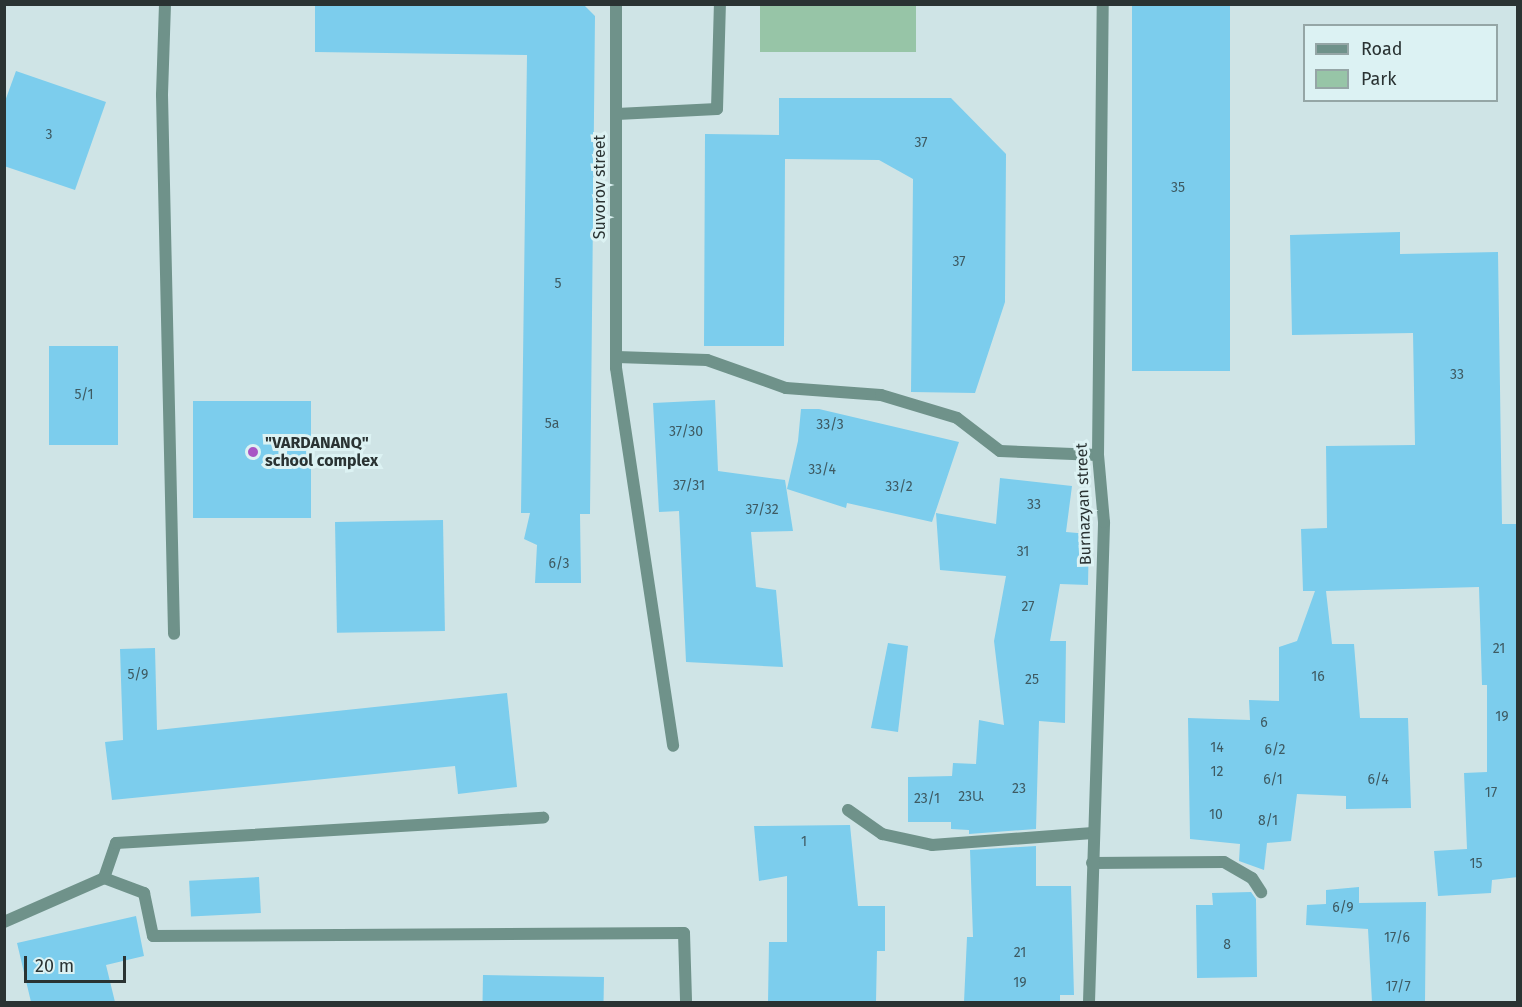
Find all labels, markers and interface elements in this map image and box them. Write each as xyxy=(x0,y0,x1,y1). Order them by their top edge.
legend xyxy=(1303,24,1498,102)
text: Road xyxy=(1361,38,1403,60)
text: Park xyxy=(1361,68,1396,90)
house number: 3 xyxy=(46,127,52,143)
street label: Suvorov street xyxy=(590,135,610,239)
house number: 37 xyxy=(914,135,928,151)
house number: 35 xyxy=(1171,180,1185,196)
house number: 37 xyxy=(952,254,966,270)
house number: 5 xyxy=(554,276,562,292)
house number: 33 xyxy=(1450,367,1464,383)
house number: 5/1 xyxy=(74,387,94,403)
house number: 5a xyxy=(545,416,559,432)
house number: 33/3 xyxy=(816,417,844,433)
house number: 37/30 xyxy=(669,424,703,440)
place label: "VARDANANQ" school complex xyxy=(265,433,378,471)
street label: Burnazyan street xyxy=(1072,443,1096,565)
marker: "VARDANANQ" school complex xyxy=(246,445,260,459)
house number: 33/4 xyxy=(808,462,836,478)
house number: 37/31 xyxy=(673,478,705,494)
house number: 33/2 xyxy=(885,479,913,495)
house number: 33 xyxy=(1027,497,1041,513)
house number: 37/32 xyxy=(745,502,779,518)
house number: 31 xyxy=(1017,544,1029,560)
house number: 6/3 xyxy=(548,556,570,572)
house number: 27 xyxy=(1021,599,1035,615)
house number: 21 xyxy=(1493,641,1505,657)
house number: 5/9 xyxy=(128,667,148,683)
house number: 16 xyxy=(1311,669,1325,685)
house number: 25 xyxy=(1025,672,1039,688)
house number: 19 xyxy=(1495,709,1509,725)
house number: 6 xyxy=(1260,715,1268,731)
house number: 14 xyxy=(1210,740,1224,756)
house number: 6/2 xyxy=(1265,742,1285,758)
house number: 12 xyxy=(1211,764,1223,780)
house number: 6/1 xyxy=(1263,772,1283,788)
house number: 6/4 xyxy=(1367,772,1389,788)
house number: 23 xyxy=(1012,781,1026,797)
house number: 17 xyxy=(1485,785,1497,801)
house number: 23Ա xyxy=(958,789,984,805)
house number: 23/1 xyxy=(914,791,940,807)
house number: 10 xyxy=(1209,807,1223,823)
house number: 8/1 xyxy=(1258,813,1278,829)
house number: 1 xyxy=(801,834,807,850)
house number: 15 xyxy=(1469,856,1483,872)
house number: 6/9 xyxy=(1332,900,1354,916)
house number: 17/6 xyxy=(1384,930,1410,946)
house number: 8 xyxy=(1223,937,1231,953)
scale bar xyxy=(27,944,129,982)
house number: 21 xyxy=(1014,945,1026,961)
text: 20 m xyxy=(35,955,74,977)
house number: 19 xyxy=(1013,975,1027,991)
house number: 17/7 xyxy=(1385,979,1411,995)

